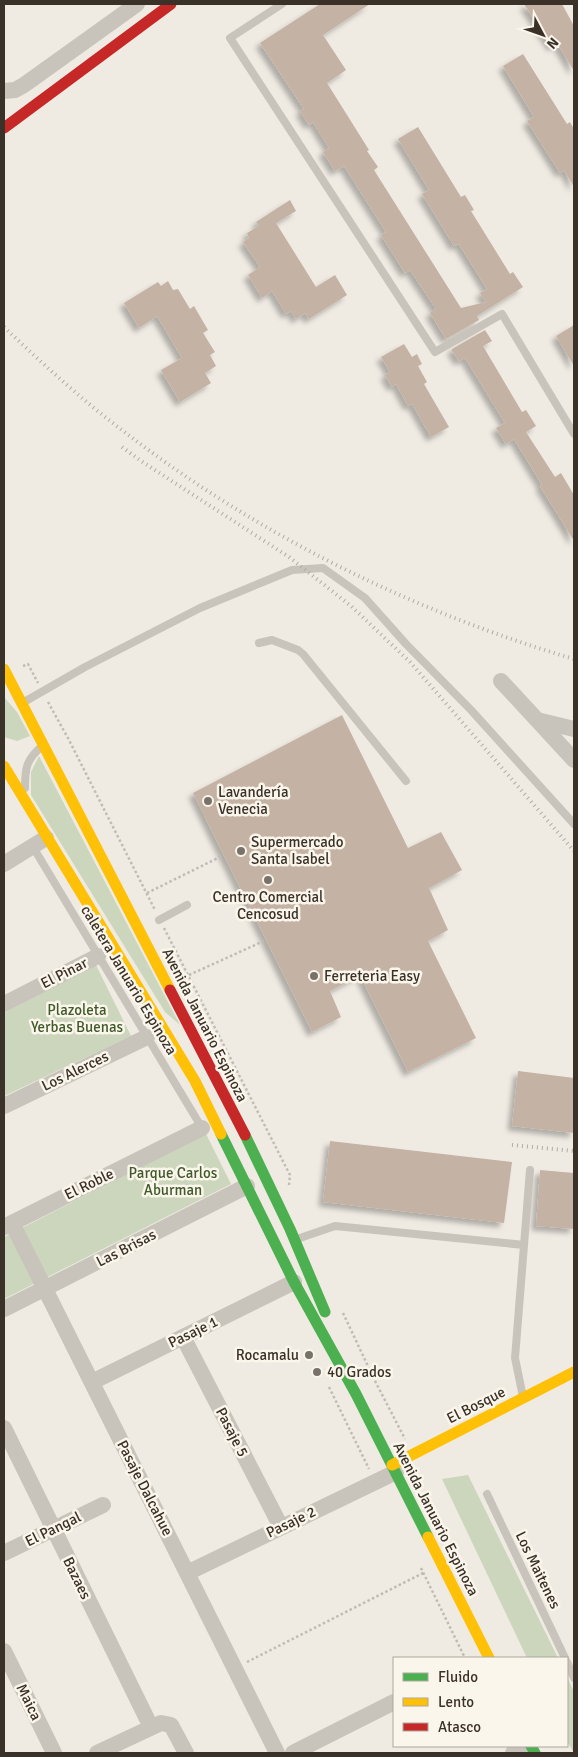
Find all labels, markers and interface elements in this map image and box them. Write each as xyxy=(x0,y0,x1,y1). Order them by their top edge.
north arrow xyxy=(518,10,568,60)
text: N xyxy=(543,34,562,52)
place label: Lavandería Venecia xyxy=(218,783,289,818)
marker: Lavandería Venecia xyxy=(202,795,214,807)
place label: Supermercado Santa Isabel xyxy=(251,833,344,868)
marker: Supermercado Santa Isabel xyxy=(235,845,247,857)
marker: Centro Comercial Cencosud xyxy=(262,874,274,886)
place label: Centro Comercial Cencosud xyxy=(213,888,323,923)
street label: caletera Januario Espinoza xyxy=(77,902,181,1058)
street label: Avenida Januario Espinoza xyxy=(158,945,252,1105)
street label: El Pinar xyxy=(38,953,91,992)
place label: Ferreteria Easy xyxy=(324,967,420,985)
marker: Ferreteria Easy xyxy=(308,970,320,982)
park label: Plazoleta Yerbas Buenas xyxy=(31,1001,124,1036)
street label: Los Alerces xyxy=(39,1047,112,1095)
street label: El Roble xyxy=(61,1164,117,1204)
park label: Parque Carlos Aburman xyxy=(129,1164,218,1199)
street label: Las Brisas xyxy=(93,1225,159,1271)
street label: Pasaje 1 xyxy=(165,1312,221,1352)
place label: Rocamalu xyxy=(236,1346,299,1364)
marker: Rocamalu xyxy=(303,1349,315,1361)
place label: 40 Grados xyxy=(327,1363,392,1381)
marker: 40 Grados xyxy=(311,1366,323,1378)
street label: El Bosque xyxy=(444,1383,508,1427)
street label: Pasaje 5 xyxy=(212,1404,252,1460)
street label: Pasaje Dalcahue xyxy=(113,1437,177,1539)
street label: Avenida Januario Espinoza xyxy=(389,1439,483,1599)
street label: Pasaje 2 xyxy=(263,1502,319,1542)
street label: El Pangal xyxy=(22,1508,84,1550)
street label: Los Maitenes xyxy=(512,1528,565,1612)
street label: Bazaes xyxy=(59,1554,95,1603)
legend xyxy=(393,1657,568,1747)
text: Fluido xyxy=(438,1668,478,1686)
street label: Maica xyxy=(12,1681,46,1723)
text: Lento xyxy=(438,1693,474,1711)
text: Atasco xyxy=(438,1718,481,1736)

